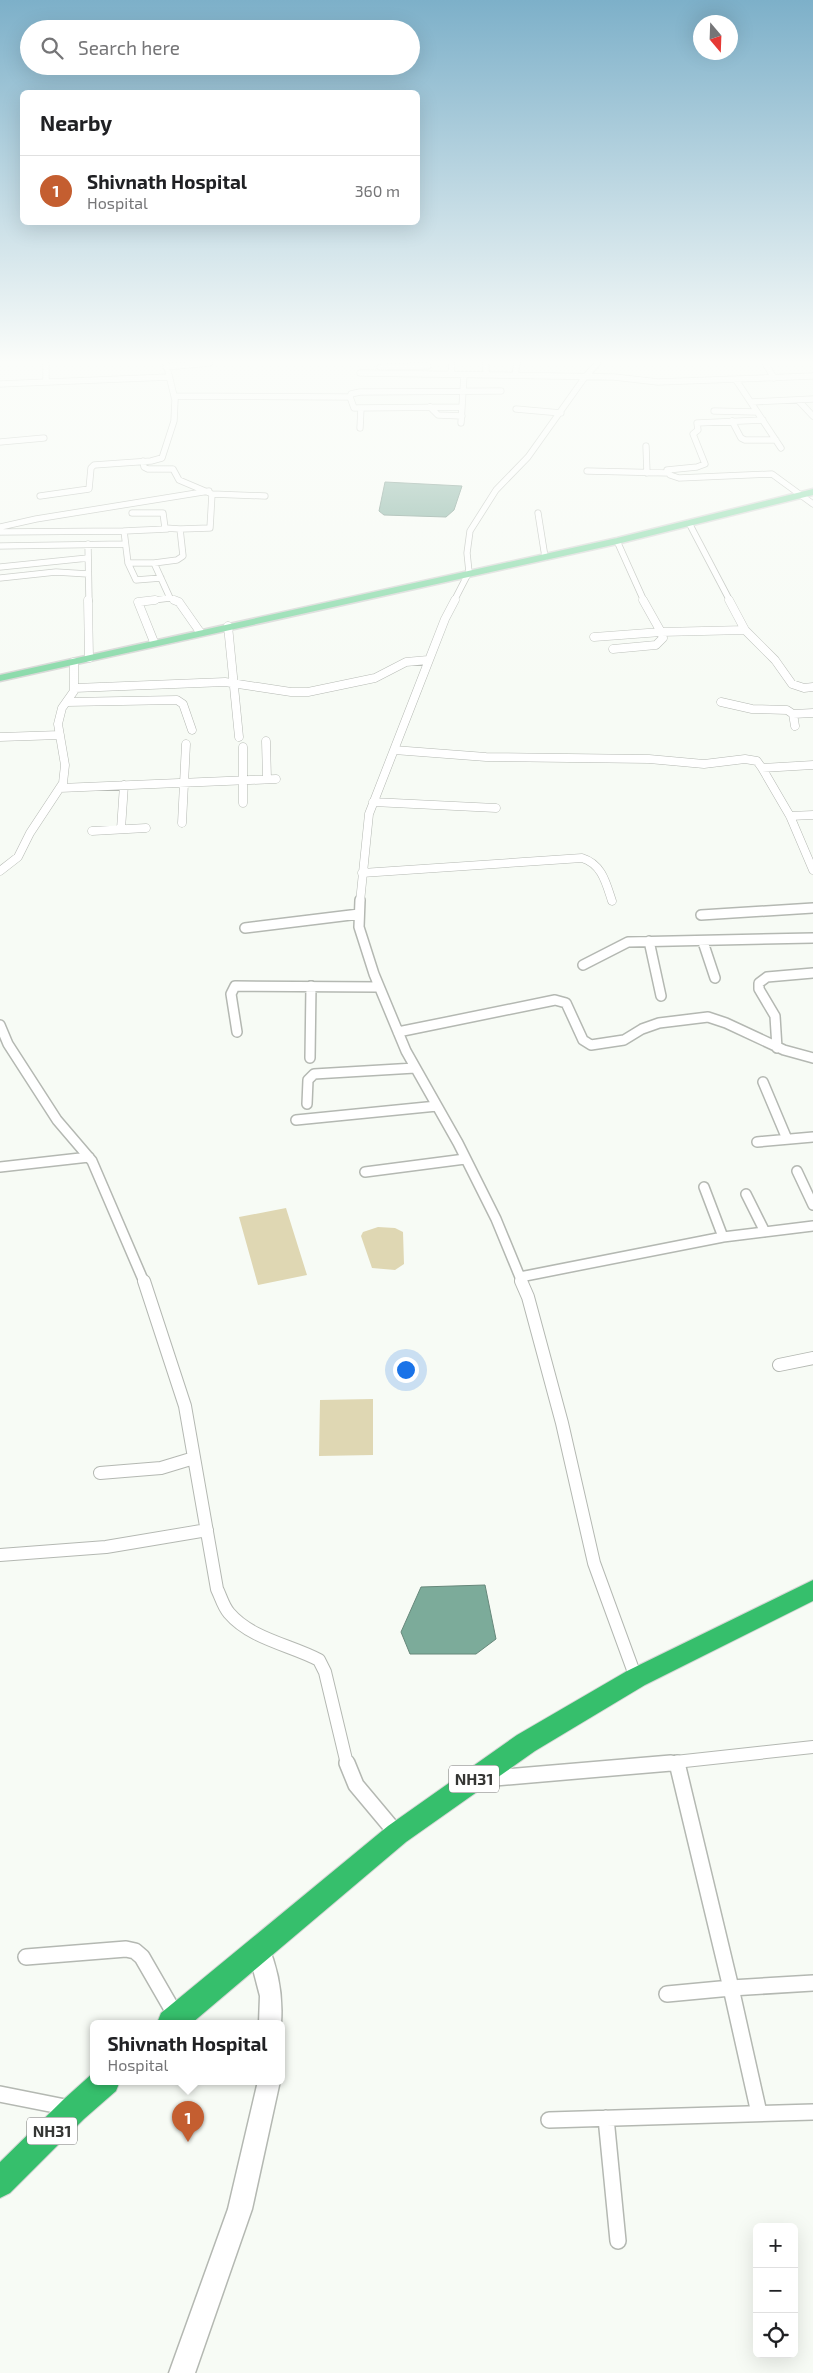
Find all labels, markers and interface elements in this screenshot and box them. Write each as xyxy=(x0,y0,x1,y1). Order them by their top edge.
north arrow xyxy=(693,15,738,60)
search box xyxy=(20,20,420,75)
icon: search xyxy=(38,34,66,62)
text: Search here xyxy=(78,36,180,59)
text: Nearby xyxy=(40,110,112,135)
text: Shivnath Hospital xyxy=(87,170,247,193)
text: 1 xyxy=(53,181,59,200)
text: 360 m xyxy=(355,181,400,200)
text: Hospital xyxy=(87,193,148,212)
your location xyxy=(393,1357,419,1383)
road number: NH31 xyxy=(449,1766,499,1792)
popup xyxy=(90,2020,285,2085)
text: Shivnath Hospital xyxy=(107,2032,268,2055)
text: Hospital xyxy=(107,2055,168,2074)
pin: 1 xyxy=(172,2101,204,2142)
road number: NH31 xyxy=(27,2118,77,2144)
map controls xyxy=(753,2223,798,2358)
button: + xyxy=(753,2223,798,2268)
button: − xyxy=(753,2268,798,2313)
button: locate xyxy=(753,2313,798,2358)

